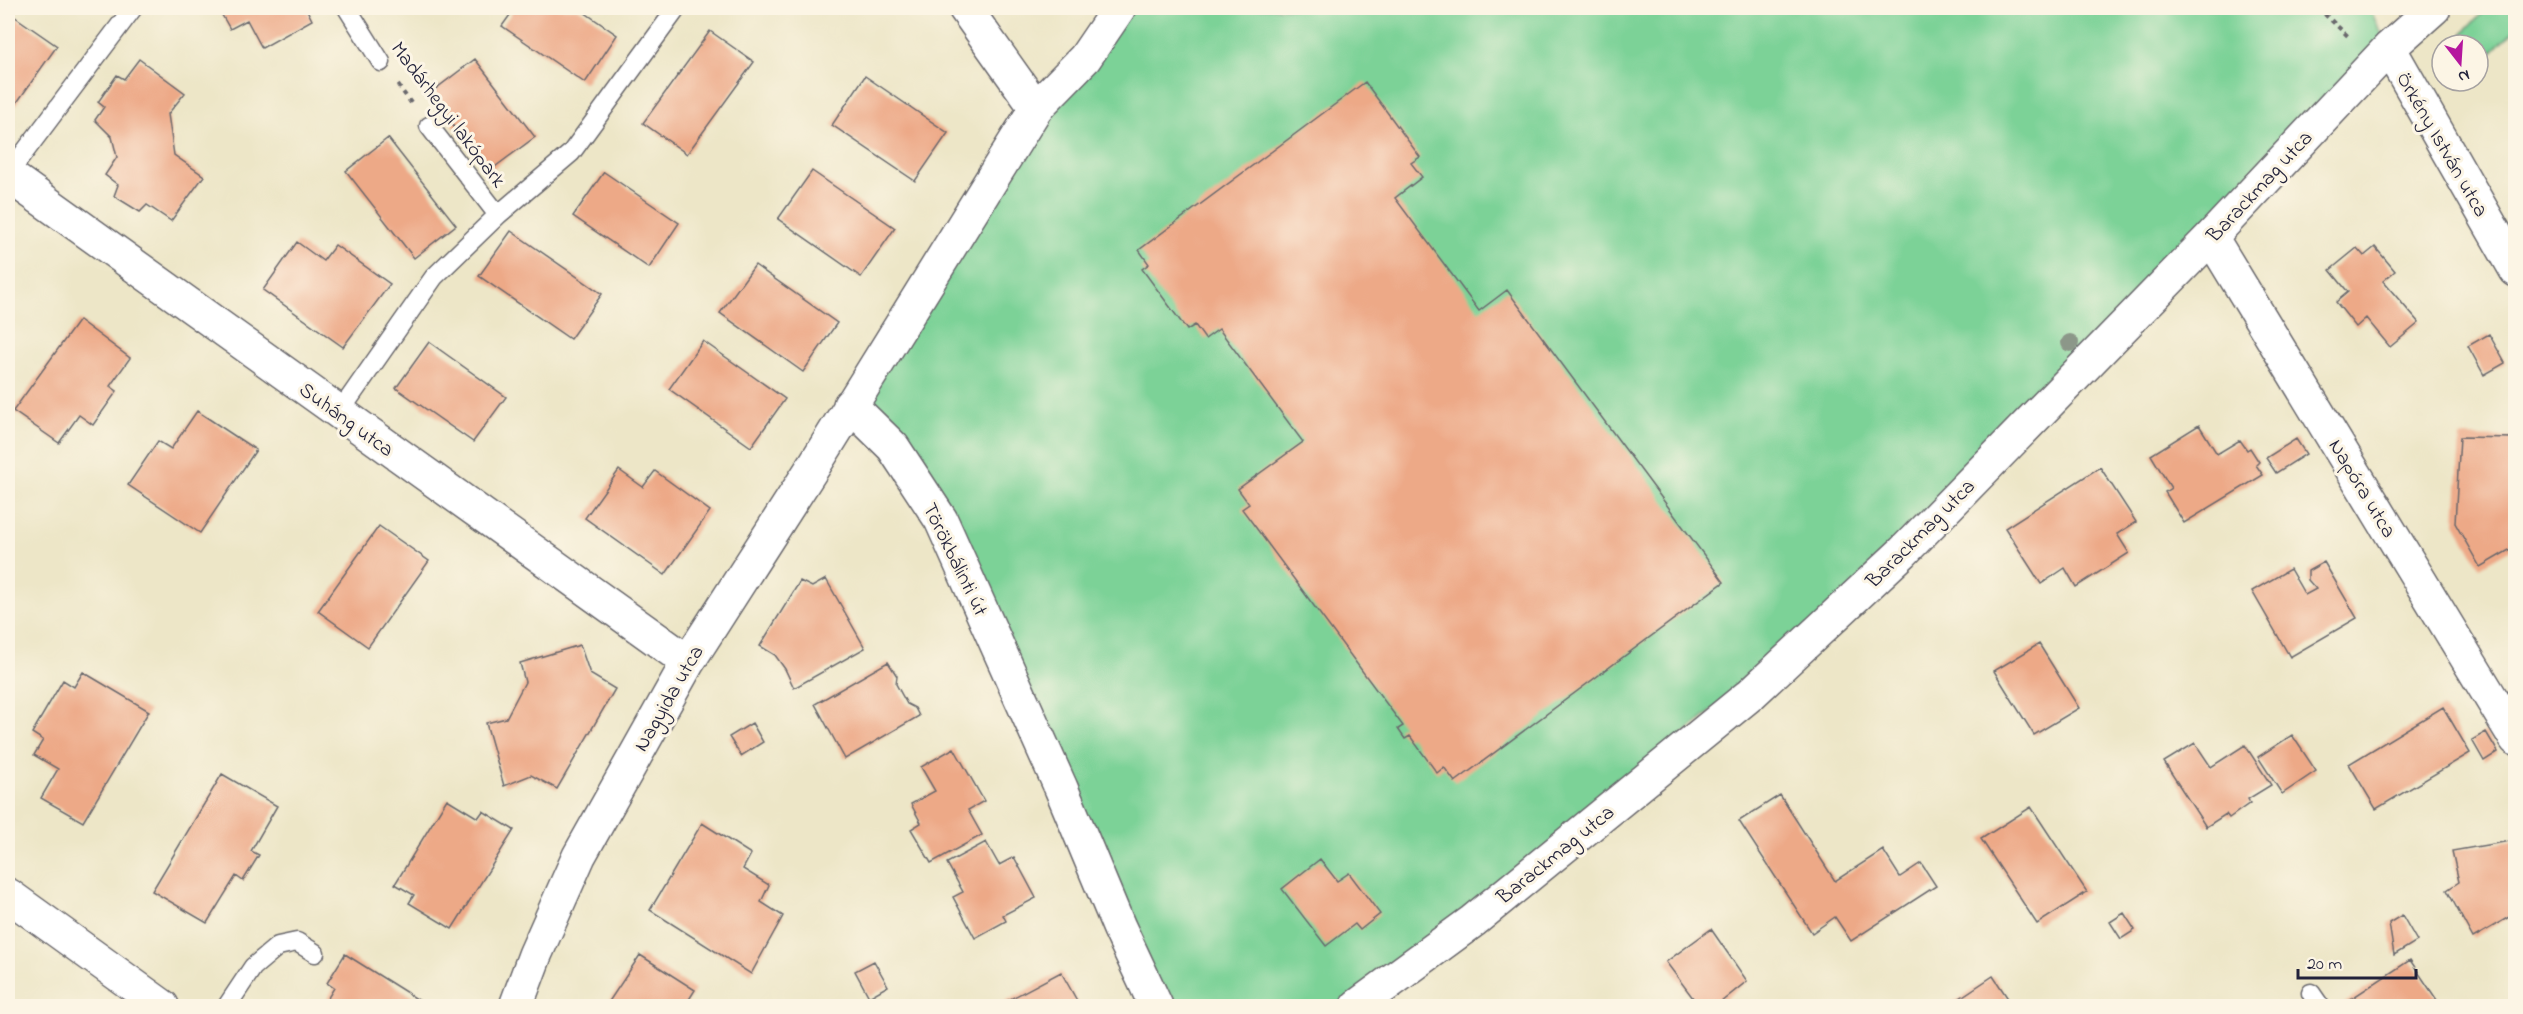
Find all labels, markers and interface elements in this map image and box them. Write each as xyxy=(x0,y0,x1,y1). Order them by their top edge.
north arrow xyxy=(2430,33,2490,93)
street label: Madárhegyi lakópark xyxy=(381,36,513,196)
text: N xyxy=(2455,62,2472,89)
street label: Örkény István utca xyxy=(2386,67,2495,224)
street label: Barackmag utca xyxy=(2200,125,2322,252)
street label: Suháng utca xyxy=(291,376,399,467)
street label: Napóra utca xyxy=(2320,434,2403,544)
street label: Barackmag utca xyxy=(1859,473,1984,598)
street label: Törökbálinti út xyxy=(914,498,995,622)
street label: Nagyida utca xyxy=(627,640,714,759)
street label: Barackmag utca xyxy=(1490,799,1623,915)
scale bar xyxy=(2298,942,2416,980)
text: 20 m xyxy=(2307,952,2342,978)

